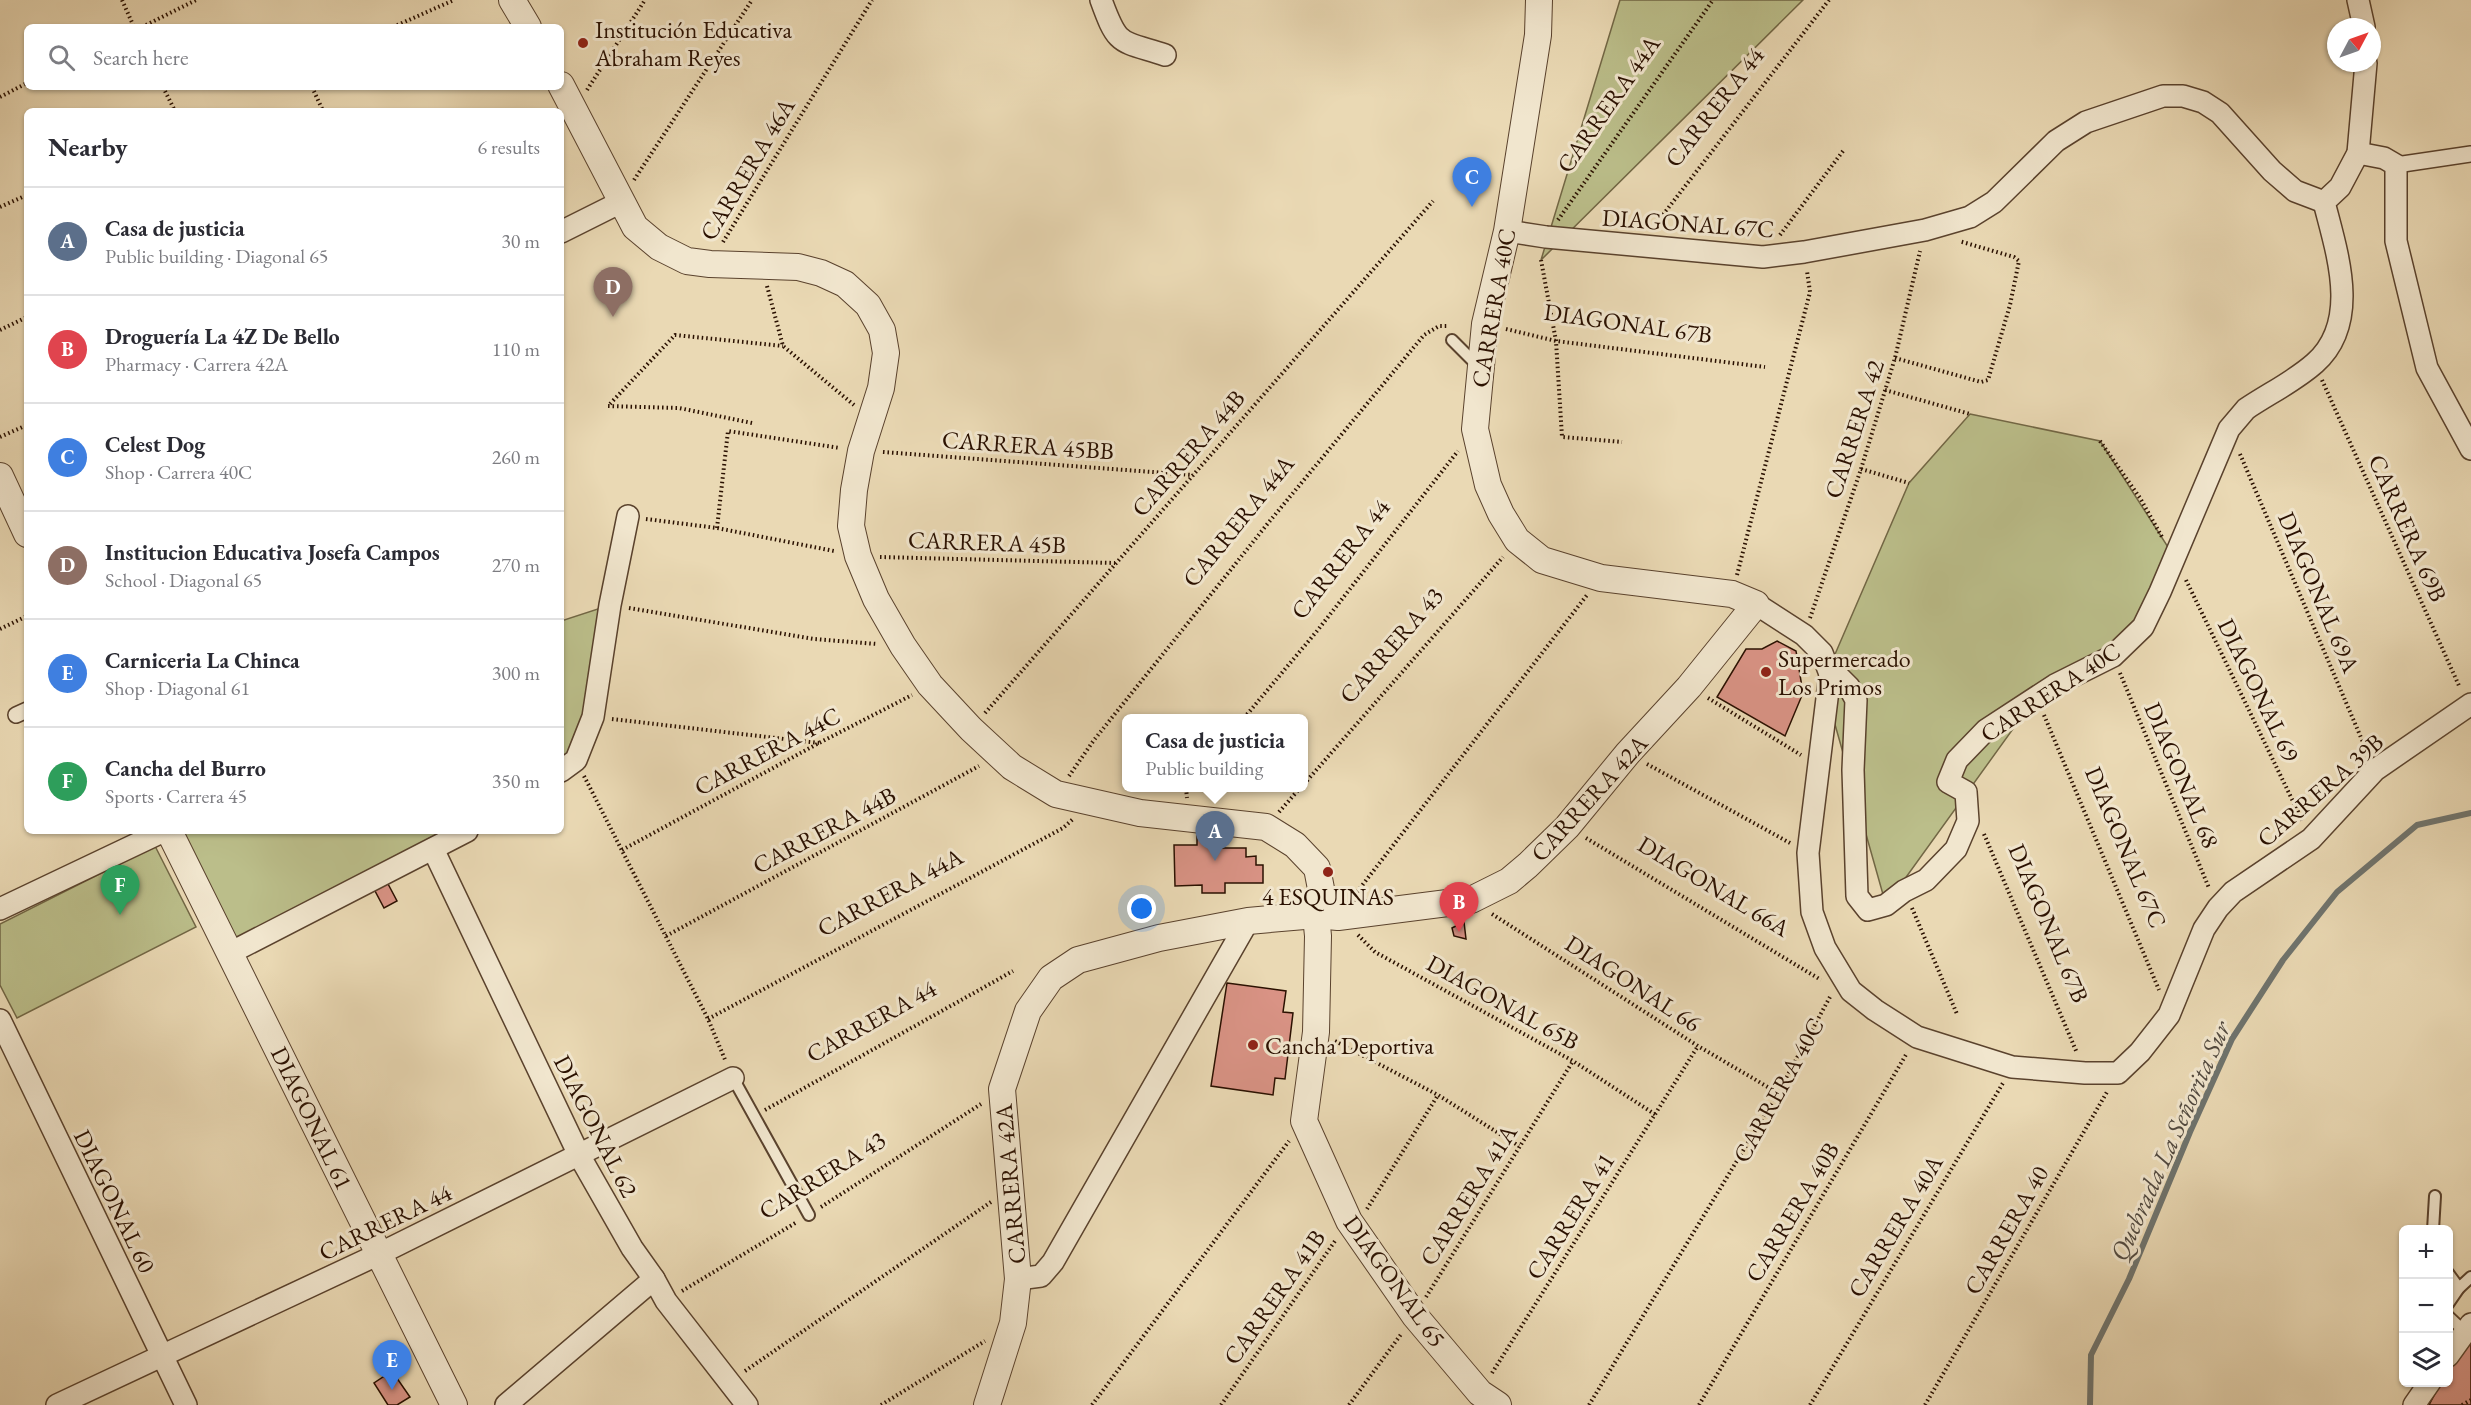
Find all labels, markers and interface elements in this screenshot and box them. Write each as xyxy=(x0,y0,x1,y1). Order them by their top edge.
place label: Institución Educativa Abraham Reyes xyxy=(594,14,792,73)
north arrow xyxy=(2327,18,2381,72)
search box xyxy=(24,24,564,90)
street label: CARRERA 44A xyxy=(1549,29,1667,179)
marker: Institución Educativa Abraham Reyes xyxy=(576,36,590,50)
street label: CARRERA 44 xyxy=(1657,40,1771,173)
icon: search xyxy=(45,41,78,74)
text: Search here xyxy=(93,43,188,72)
street label: CARRERA 46A xyxy=(692,92,802,246)
text: Nearby xyxy=(48,130,128,164)
text: 6 results xyxy=(477,134,540,160)
pin: C xyxy=(1452,158,1492,207)
street label: DIAGONAL 67C xyxy=(1601,202,1775,244)
text: Casa de justicia xyxy=(105,214,245,243)
street label: CARRERA 40C xyxy=(1464,226,1522,390)
text: A xyxy=(60,228,75,254)
text: 30 m xyxy=(501,228,540,254)
text: Public building · Diagonal 65 xyxy=(105,243,328,269)
pin: D xyxy=(594,268,632,317)
street label: DIAGONAL 67B xyxy=(1542,296,1714,350)
text: Droguería La 4Z De Bello xyxy=(105,322,340,351)
text: B xyxy=(61,336,74,362)
text: 110 m xyxy=(492,336,540,362)
text: Pharmacy · Carrera 42A xyxy=(105,351,288,377)
street label: CARRERA 42 xyxy=(1817,355,1891,502)
street label: CARRERA 44B xyxy=(1124,383,1252,523)
street label: CARRERA 45BB xyxy=(941,424,1115,466)
text: Celest Dog xyxy=(105,430,205,459)
text: C xyxy=(60,444,75,470)
text: 260 m xyxy=(492,444,540,470)
street label: CARRERA 44A xyxy=(1175,449,1301,593)
street label: CARRERA 69B xyxy=(2362,450,2454,606)
text: Shop · Carrera 40C xyxy=(105,459,252,485)
street label: CARRERA 44 xyxy=(1283,492,1397,625)
street label: DIAGONAL 69A xyxy=(2271,507,2367,678)
street label: CARRERA 45B xyxy=(907,524,1067,560)
text: Institucion Educativa Josefa Campos xyxy=(105,538,440,567)
text: D xyxy=(60,552,75,578)
text: 270 m xyxy=(492,552,540,578)
text: School · Diagonal 65 xyxy=(105,567,262,593)
street label: CARRERA 43 xyxy=(1332,581,1450,709)
street label: DIAGONAL 69 xyxy=(2211,613,2307,767)
street label: CARRERA 40C xyxy=(1974,635,2126,749)
place label: Supermercado Los Primos xyxy=(1778,643,1911,702)
text: Carniceria La Chinca xyxy=(105,646,300,675)
text: E xyxy=(62,660,73,686)
text: 300 m xyxy=(492,660,540,686)
marker: Supermercado Los Primos xyxy=(1759,665,1773,679)
text: Shop · Diagonal 61 xyxy=(105,675,250,701)
street label: DIAGONAL 68 xyxy=(2137,697,2227,853)
street label: CARRERA 44C xyxy=(689,700,845,802)
popup xyxy=(1122,714,1308,792)
text: Casa de justicia xyxy=(1145,726,1285,755)
street label: CARRERA 39B xyxy=(2250,726,2390,854)
street label: CARRERA 42A xyxy=(1524,728,1654,868)
text: Cancha del Burro xyxy=(105,754,266,783)
text: Public building xyxy=(1145,755,1263,781)
street label: DIAGONAL 67C xyxy=(2078,762,2174,932)
text: F xyxy=(62,768,73,794)
text: 350 m xyxy=(492,768,540,794)
street label: CARRERA 44B xyxy=(747,779,901,881)
text: Sports · Carrera 45 xyxy=(105,783,247,809)
pin: A xyxy=(1196,812,1234,861)
street label: DIAGONAL 66A xyxy=(1632,828,1796,944)
street label: DIAGONAL 67B xyxy=(2002,839,2096,1007)
street label: CARRERA 44A xyxy=(812,840,968,943)
marker: 4 ESQUINAS xyxy=(1321,865,1335,879)
pin: F xyxy=(100,866,140,915)
place label: 4 ESQUINAS xyxy=(1262,881,1394,912)
pin: B xyxy=(1440,882,1478,932)
your location xyxy=(1127,894,1156,923)
street label: DIAGONAL 66 xyxy=(1559,928,1707,1038)
street label: DIAGONAL 65B xyxy=(1421,947,1585,1057)
street label: CARRERA 44 xyxy=(801,972,942,1069)
street label: CARRERA 40C xyxy=(1725,1012,1831,1168)
water label: Quebrada La Señorita Sur xyxy=(2102,1015,2239,1266)
place label: Cancha Deportiva xyxy=(1265,1030,1434,1061)
marker: Cancha Deportiva xyxy=(1246,1038,1260,1052)
street label: DIAGONAL 61 xyxy=(264,1041,360,1195)
street label: DIAGONAL 62 xyxy=(547,1050,645,1203)
street label: CARRERA 42A xyxy=(988,1102,1032,1265)
street label: CARRERA 41A xyxy=(1412,1118,1524,1271)
street label: DIAGONAL 60 xyxy=(67,1124,163,1278)
street label: CARRERA 43 xyxy=(753,1124,891,1226)
street label: CARRERA 40B xyxy=(1738,1136,1846,1288)
street label: CARRERA 41 xyxy=(1519,1147,1621,1285)
street label: CARRERA 40A xyxy=(1840,1149,1950,1303)
street label: CARRERA 40 xyxy=(1957,1160,2055,1300)
street label: CARRERA 44 xyxy=(314,1176,457,1267)
street label: DIAGONAL 65 xyxy=(1337,1209,1453,1353)
street label: CARRERA 41B xyxy=(1216,1223,1332,1371)
map controls xyxy=(2399,1225,2453,1387)
button: + xyxy=(2399,1225,2453,1279)
button: − xyxy=(2399,1279,2453,1333)
button: layers xyxy=(2399,1333,2453,1387)
pin: E xyxy=(372,1340,412,1390)

